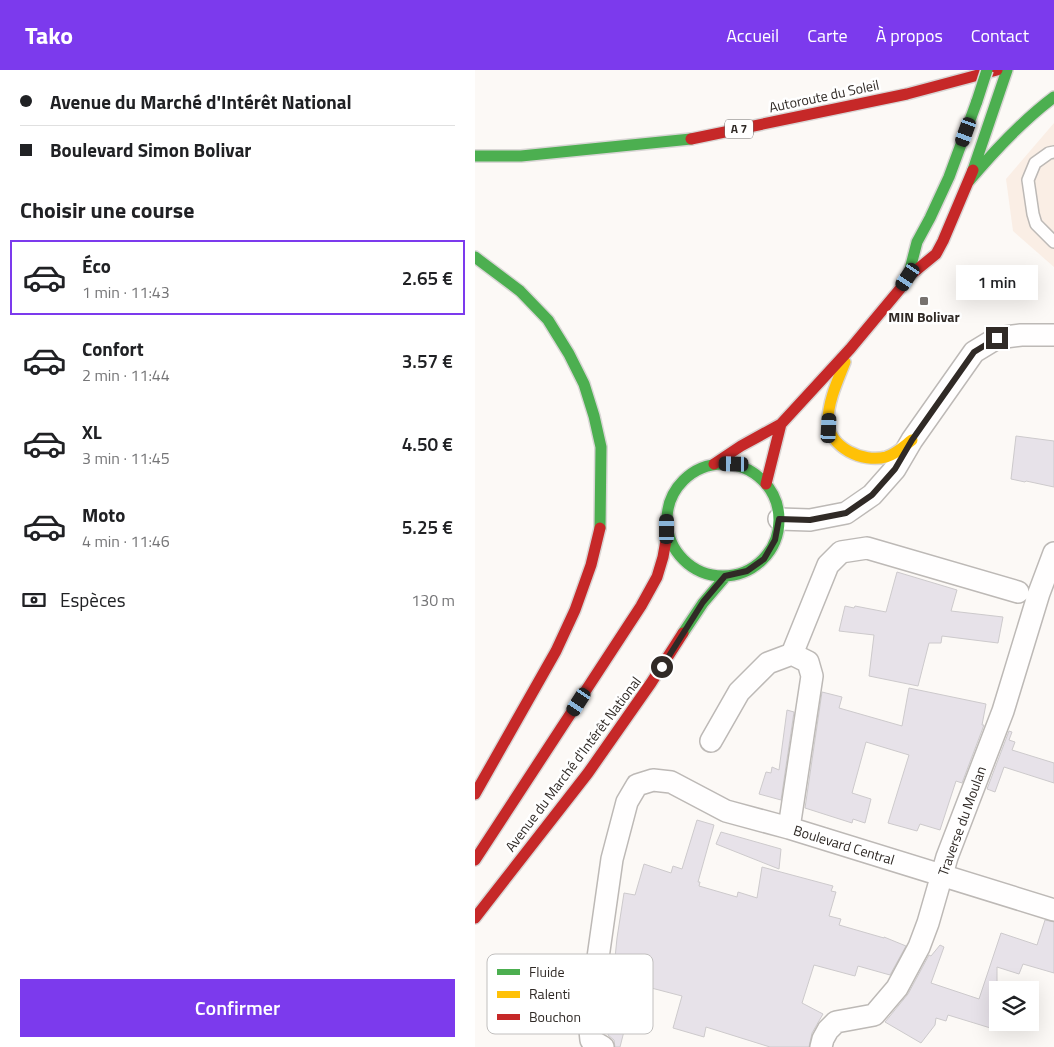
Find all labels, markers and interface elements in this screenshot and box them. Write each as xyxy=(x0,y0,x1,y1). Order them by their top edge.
text: Tako xyxy=(25,17,73,53)
text: Accueil xyxy=(726,22,779,49)
text: Carte xyxy=(807,22,848,49)
text: À propos xyxy=(876,22,943,49)
text: Contact xyxy=(971,22,1029,49)
street label: Autoroute du Soleil xyxy=(767,74,881,117)
text: Avenue du Marché d'Intérêt National xyxy=(50,87,352,116)
car xyxy=(953,115,978,149)
road number: A 7 xyxy=(725,120,753,138)
text: Boulevard Simon Bolivar xyxy=(50,135,251,164)
text: Choisir une course xyxy=(20,193,194,227)
text: Éco xyxy=(82,251,111,280)
icon: car xyxy=(22,255,67,300)
car xyxy=(893,260,922,294)
text: 2.65 € xyxy=(402,263,453,292)
callout: 1 min xyxy=(956,266,1038,300)
text: 1 min xyxy=(978,270,1016,294)
text: 1 min · 11:43 xyxy=(82,280,170,304)
marker: MIN Bolivar xyxy=(918,295,930,307)
place label: MIN Bolivar xyxy=(888,306,960,327)
route end xyxy=(986,327,1008,349)
text: Confort xyxy=(82,334,144,363)
icon: car xyxy=(22,338,67,383)
text: 3.57 € xyxy=(402,346,453,375)
text: 2 min · 11:44 xyxy=(82,363,170,387)
car xyxy=(820,413,837,443)
text: XL xyxy=(82,417,102,446)
icon: car xyxy=(22,421,67,466)
text: 4.50 € xyxy=(402,429,453,458)
text: 3 min · 11:45 xyxy=(82,446,170,470)
car xyxy=(718,456,749,472)
text: Moto xyxy=(82,500,125,529)
icon: car xyxy=(22,504,67,549)
text: 5.25 € xyxy=(402,512,453,541)
car xyxy=(659,514,674,544)
text: 4 min · 11:46 xyxy=(82,529,170,553)
text: Espèces xyxy=(60,585,126,614)
icon: cash xyxy=(20,586,48,614)
text: 130 m xyxy=(411,588,455,612)
route start xyxy=(651,656,673,678)
street label: Avenue du Marché d'Intérêt National xyxy=(500,672,646,856)
car xyxy=(564,685,593,719)
street label: Traverse du Moulan xyxy=(932,763,991,879)
street label: Boulevard Central xyxy=(791,819,897,870)
legend xyxy=(487,954,653,1034)
text: Fluide xyxy=(529,961,565,982)
button: Confirmer xyxy=(20,979,455,1037)
map controls xyxy=(989,981,1039,1031)
button: layers xyxy=(989,981,1039,1031)
text: Ralenti xyxy=(529,983,570,1004)
text: Bouchon xyxy=(529,1006,581,1027)

